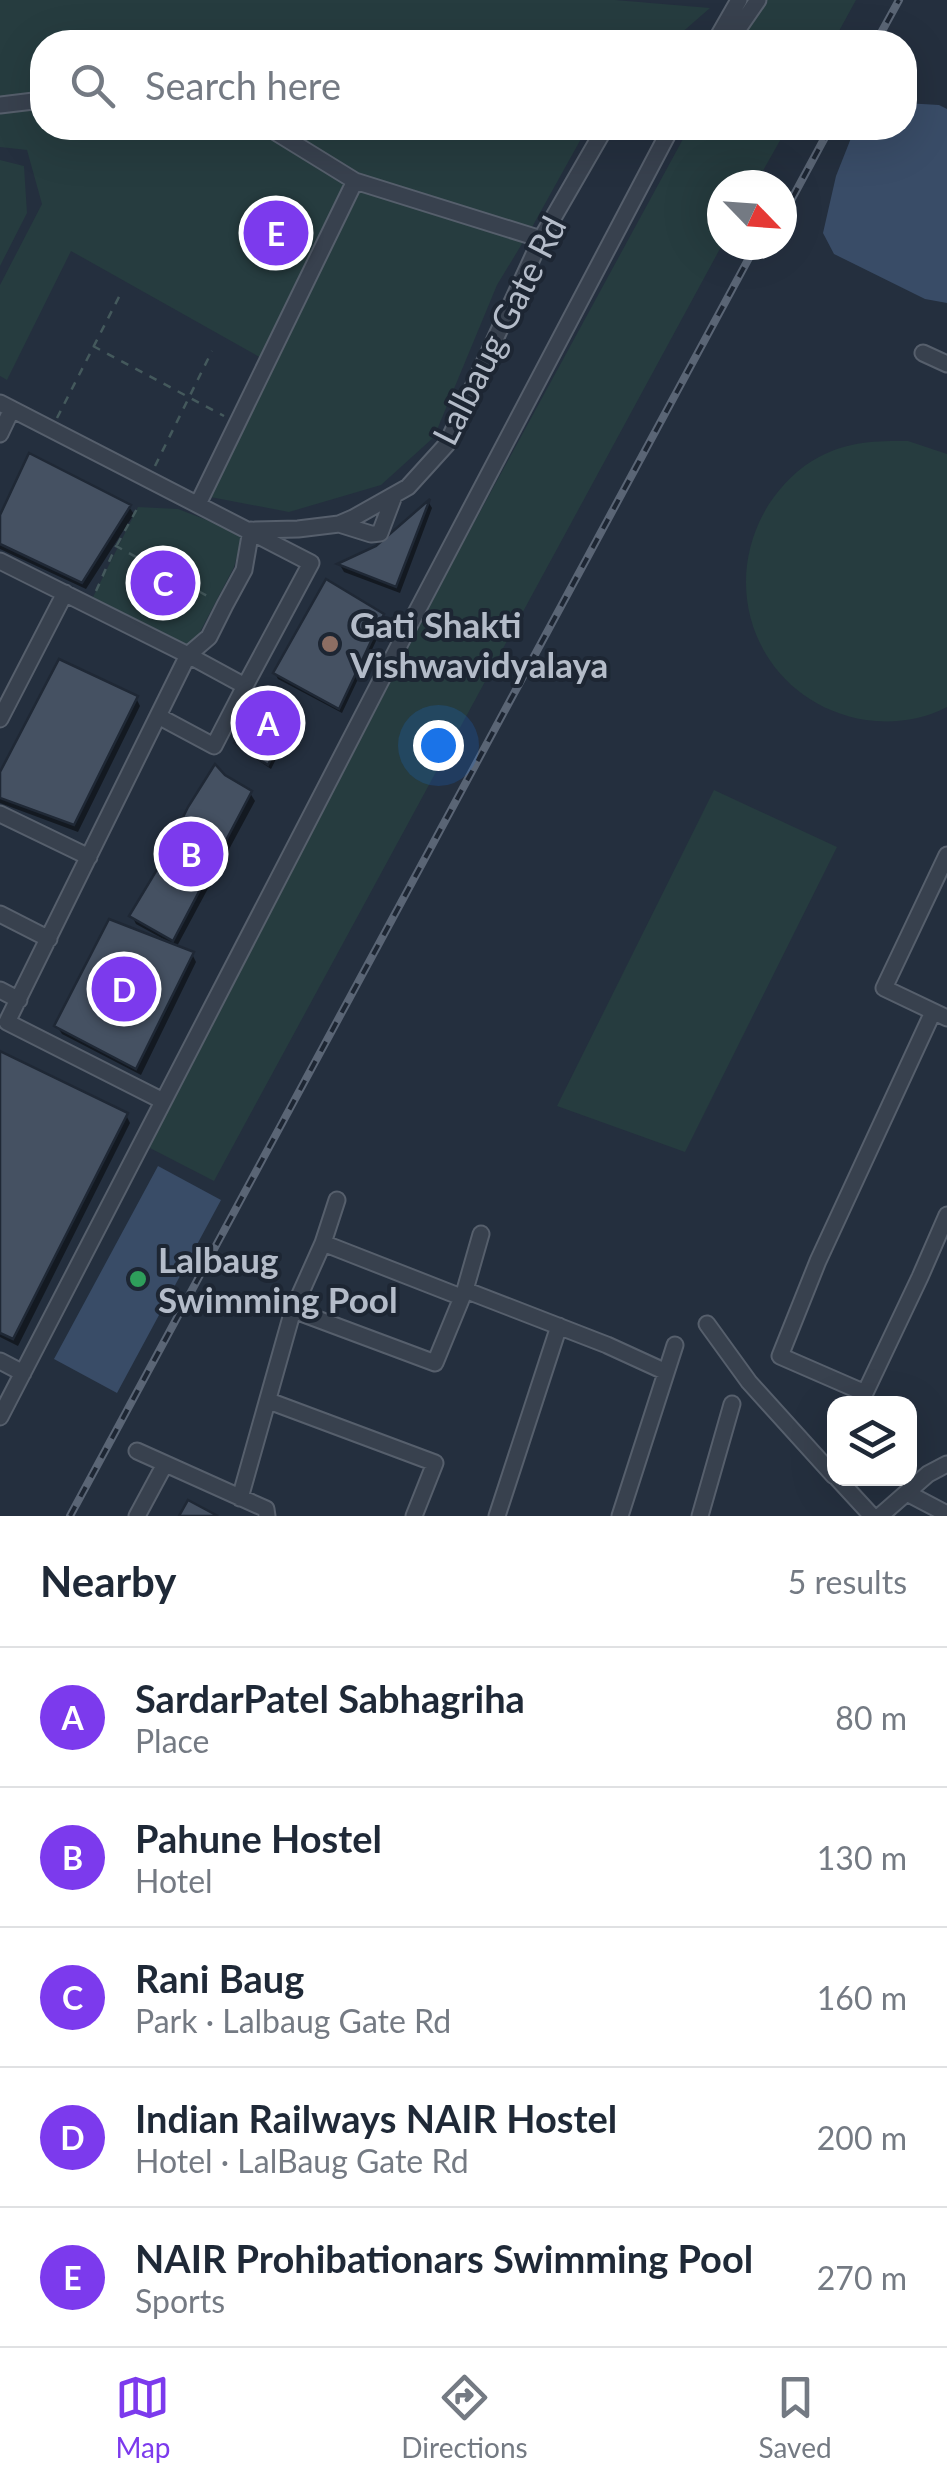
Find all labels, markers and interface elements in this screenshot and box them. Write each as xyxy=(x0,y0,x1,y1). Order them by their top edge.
search box xyxy=(30,30,917,140)
icon: search xyxy=(65,58,120,113)
text: Search here xyxy=(145,62,341,108)
north arrow xyxy=(707,170,797,260)
pin: E xyxy=(244,196,308,270)
street label: Lalbaug Gate Rd xyxy=(422,209,574,451)
pin: C xyxy=(130,546,196,620)
place label: Gati Shakti Vishwavidyalaya xyxy=(349,603,608,685)
marker: Gati Shakti Vishwavidyalaya xyxy=(319,633,341,655)
pin: A xyxy=(236,686,300,760)
your location xyxy=(413,720,464,771)
pin: B xyxy=(158,816,224,892)
pin: D xyxy=(92,952,156,1026)
place label: Lalbaug Swimming Pool xyxy=(158,1238,398,1320)
marker: Lalbaug Swimming Pool xyxy=(127,1268,149,1290)
map controls xyxy=(827,1396,917,1486)
button: layers xyxy=(827,1396,917,1486)
text: Nearby xyxy=(40,1556,177,1606)
text: 5 results xyxy=(788,1562,907,1601)
text: SardarPatel Sabhagriha xyxy=(135,1675,525,1721)
text: A xyxy=(61,1698,84,1737)
text: 80 m xyxy=(835,1698,907,1737)
text: Place xyxy=(135,1721,209,1760)
text: Pahune Hostel xyxy=(135,1815,382,1861)
text: B xyxy=(62,1838,83,1877)
text: 130 m xyxy=(817,1838,907,1877)
text: Hotel xyxy=(135,1861,213,1900)
text: Rani Baug xyxy=(135,1955,304,2001)
text: C xyxy=(62,1978,83,2017)
text: 160 m xyxy=(817,1978,907,2017)
text: Park · Lalbaug Gate Rd xyxy=(135,2001,451,2040)
text: Indian Railways NAIR Hostel xyxy=(135,2095,617,2141)
text: D xyxy=(60,2118,85,2157)
text: 200 m xyxy=(817,2118,907,2157)
text: Hotel · LalBaug Gate Rd xyxy=(135,2141,469,2180)
text: NAIR Prohibationars Swimming Pool xyxy=(135,2235,753,2281)
text: E xyxy=(63,2258,82,2297)
text: 270 m xyxy=(817,2258,907,2297)
text: Sports xyxy=(135,2281,225,2320)
tab: Map xyxy=(115,2370,171,2464)
tab: Directions xyxy=(401,2370,528,2464)
tab: Saved xyxy=(758,2370,832,2464)

